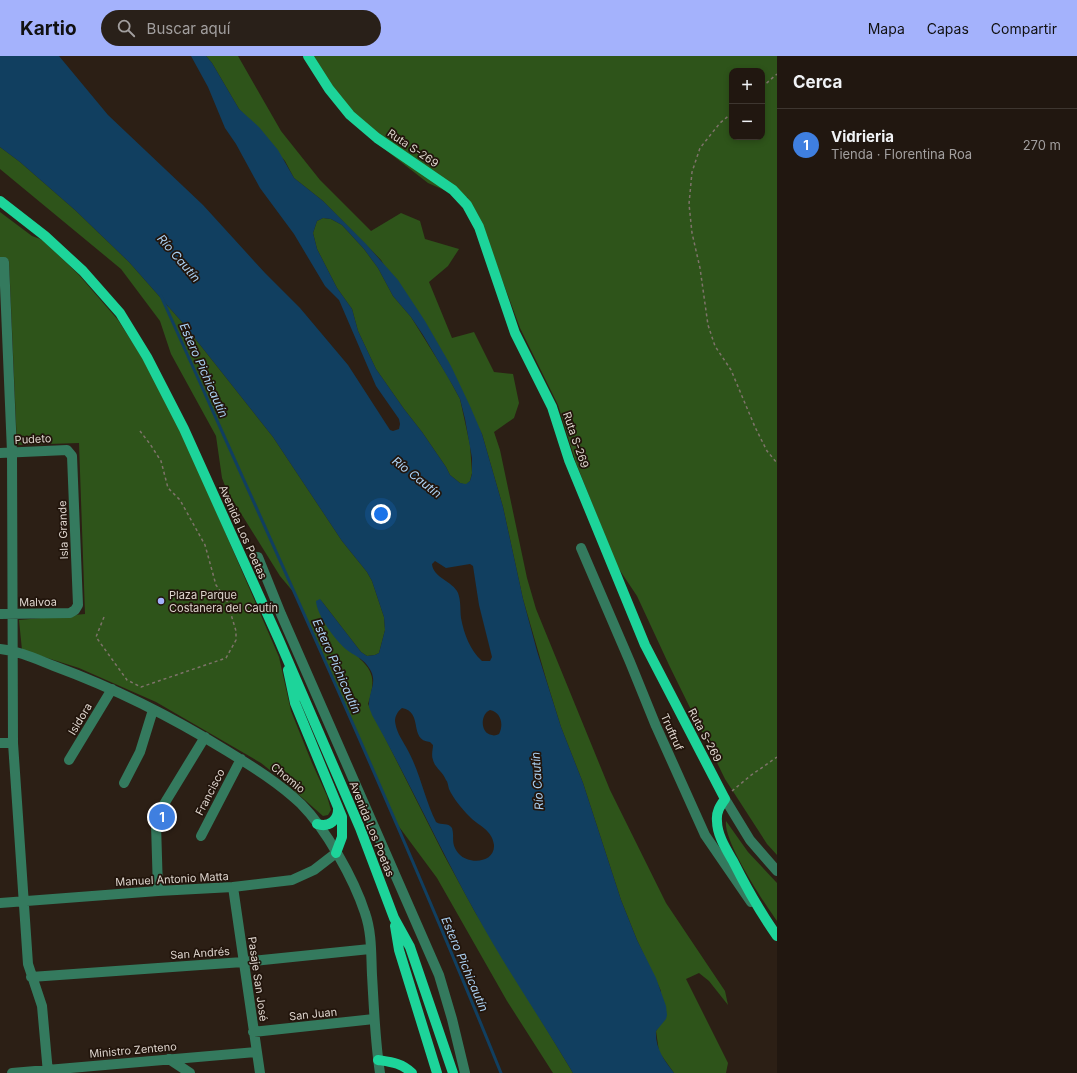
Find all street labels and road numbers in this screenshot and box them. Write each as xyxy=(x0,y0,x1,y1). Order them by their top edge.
street label: Ruta S-269 xyxy=(385,126,441,170)
street label: Ruta S-269 xyxy=(560,410,592,470)
street label: Pudeto xyxy=(14,431,52,447)
street label: Avenida Los Poetas xyxy=(216,483,270,581)
street label: Isla Grande xyxy=(55,500,71,560)
street label: Malvoa xyxy=(19,595,57,609)
street label: Isidora xyxy=(65,700,95,738)
street label: Ruta S-269 xyxy=(685,706,725,764)
street label: Truftruf xyxy=(658,711,686,753)
street label: Chomio xyxy=(268,760,308,796)
street label: Francisco xyxy=(192,766,228,818)
street label: Avenida Los Poetas xyxy=(346,779,398,879)
street label: Manuel Antonio Matta xyxy=(115,869,229,889)
street label: Pasaje San José xyxy=(245,936,271,1022)
street label: San Andrés xyxy=(170,944,231,962)
street label: San Juan xyxy=(288,1005,338,1023)
street label: Ministro Zenteno xyxy=(89,1039,178,1061)

